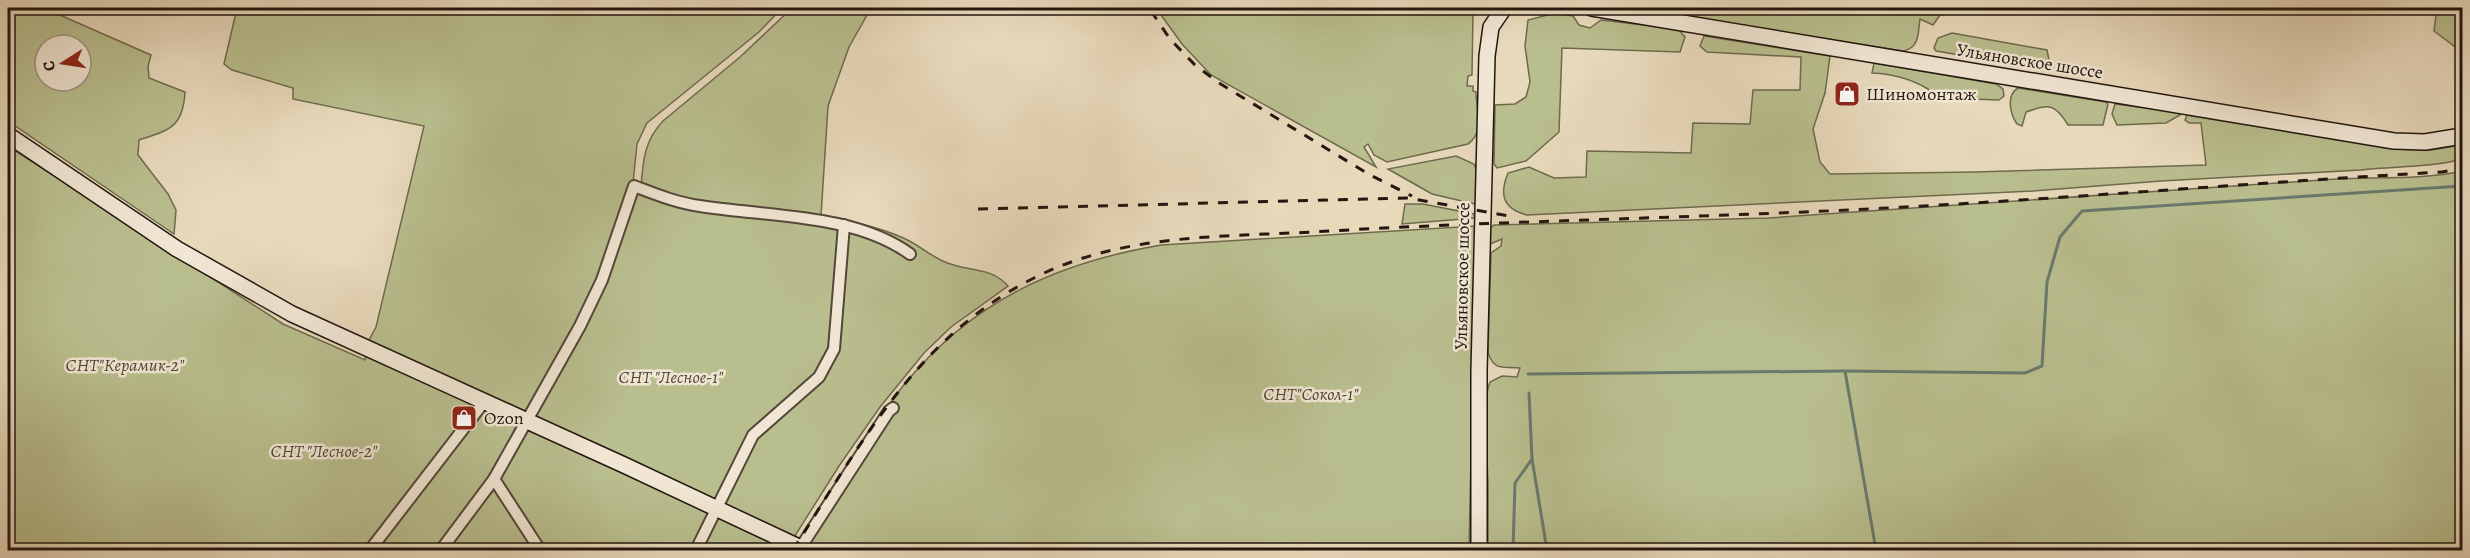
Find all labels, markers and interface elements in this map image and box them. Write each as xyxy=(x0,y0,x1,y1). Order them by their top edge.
north arrow xyxy=(33,33,93,93)
street label: Ульяновское шоссе xyxy=(1955,38,2105,84)
text: С xyxy=(37,59,61,73)
shop icon: Шиномонтаж xyxy=(1832,79,1862,109)
place label: Шиномонтаж xyxy=(1866,82,1977,106)
street label: Ульяновское шоссе xyxy=(1449,202,1475,350)
park label: СНТ"Керамик-2" xyxy=(66,353,185,377)
park label: СНТ "Лесное-1" xyxy=(619,365,724,389)
park label: СНТ"Сокол-1" xyxy=(1263,382,1359,406)
shop icon: Ozon xyxy=(449,403,479,433)
place label: Ozon xyxy=(484,406,524,430)
park label: СНТ "Лесное-2" xyxy=(271,439,378,463)

